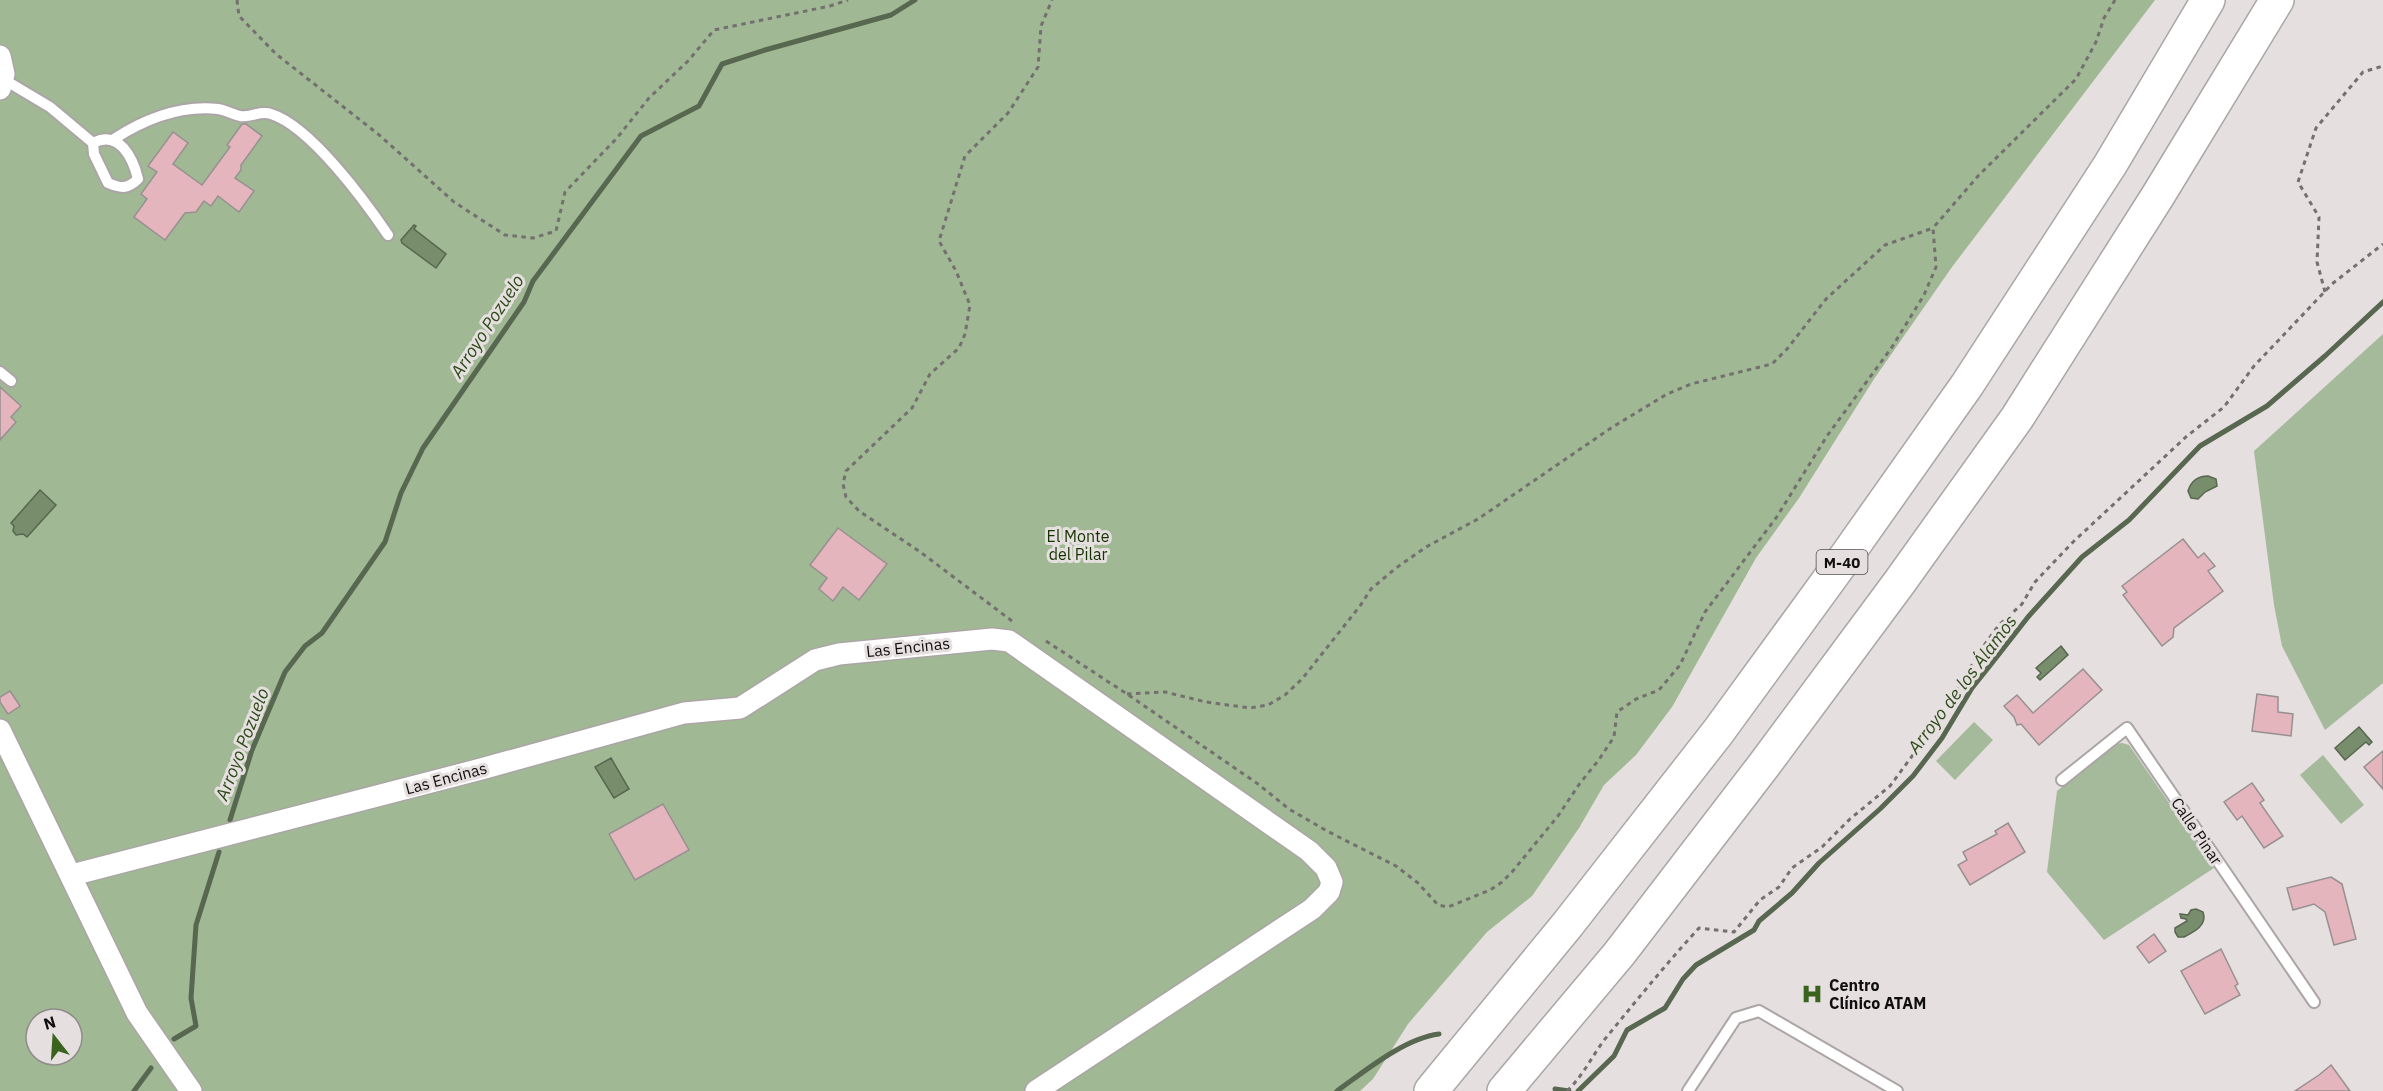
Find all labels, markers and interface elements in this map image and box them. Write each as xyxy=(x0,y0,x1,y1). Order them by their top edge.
water label: Arroyo Pozuelo xyxy=(445,270,529,383)
park label: El Monte del Pilar xyxy=(1047,526,1110,564)
road number: M-40 xyxy=(1816,550,1868,574)
water label: Arroyo de los Álamos xyxy=(1902,610,2022,759)
street label: Las Encinas xyxy=(865,633,951,661)
water label: Arroyo Pozuelo xyxy=(210,684,274,804)
street label: Las Encinas xyxy=(403,757,489,799)
street label: Calle Pinar xyxy=(2167,794,2227,869)
place label: Centro Clínico ATAM xyxy=(1829,975,1926,1013)
hospital icon: Centro Clínico ATAM xyxy=(1800,982,1824,1006)
north arrow xyxy=(24,1007,84,1067)
text: N xyxy=(41,1011,58,1034)

